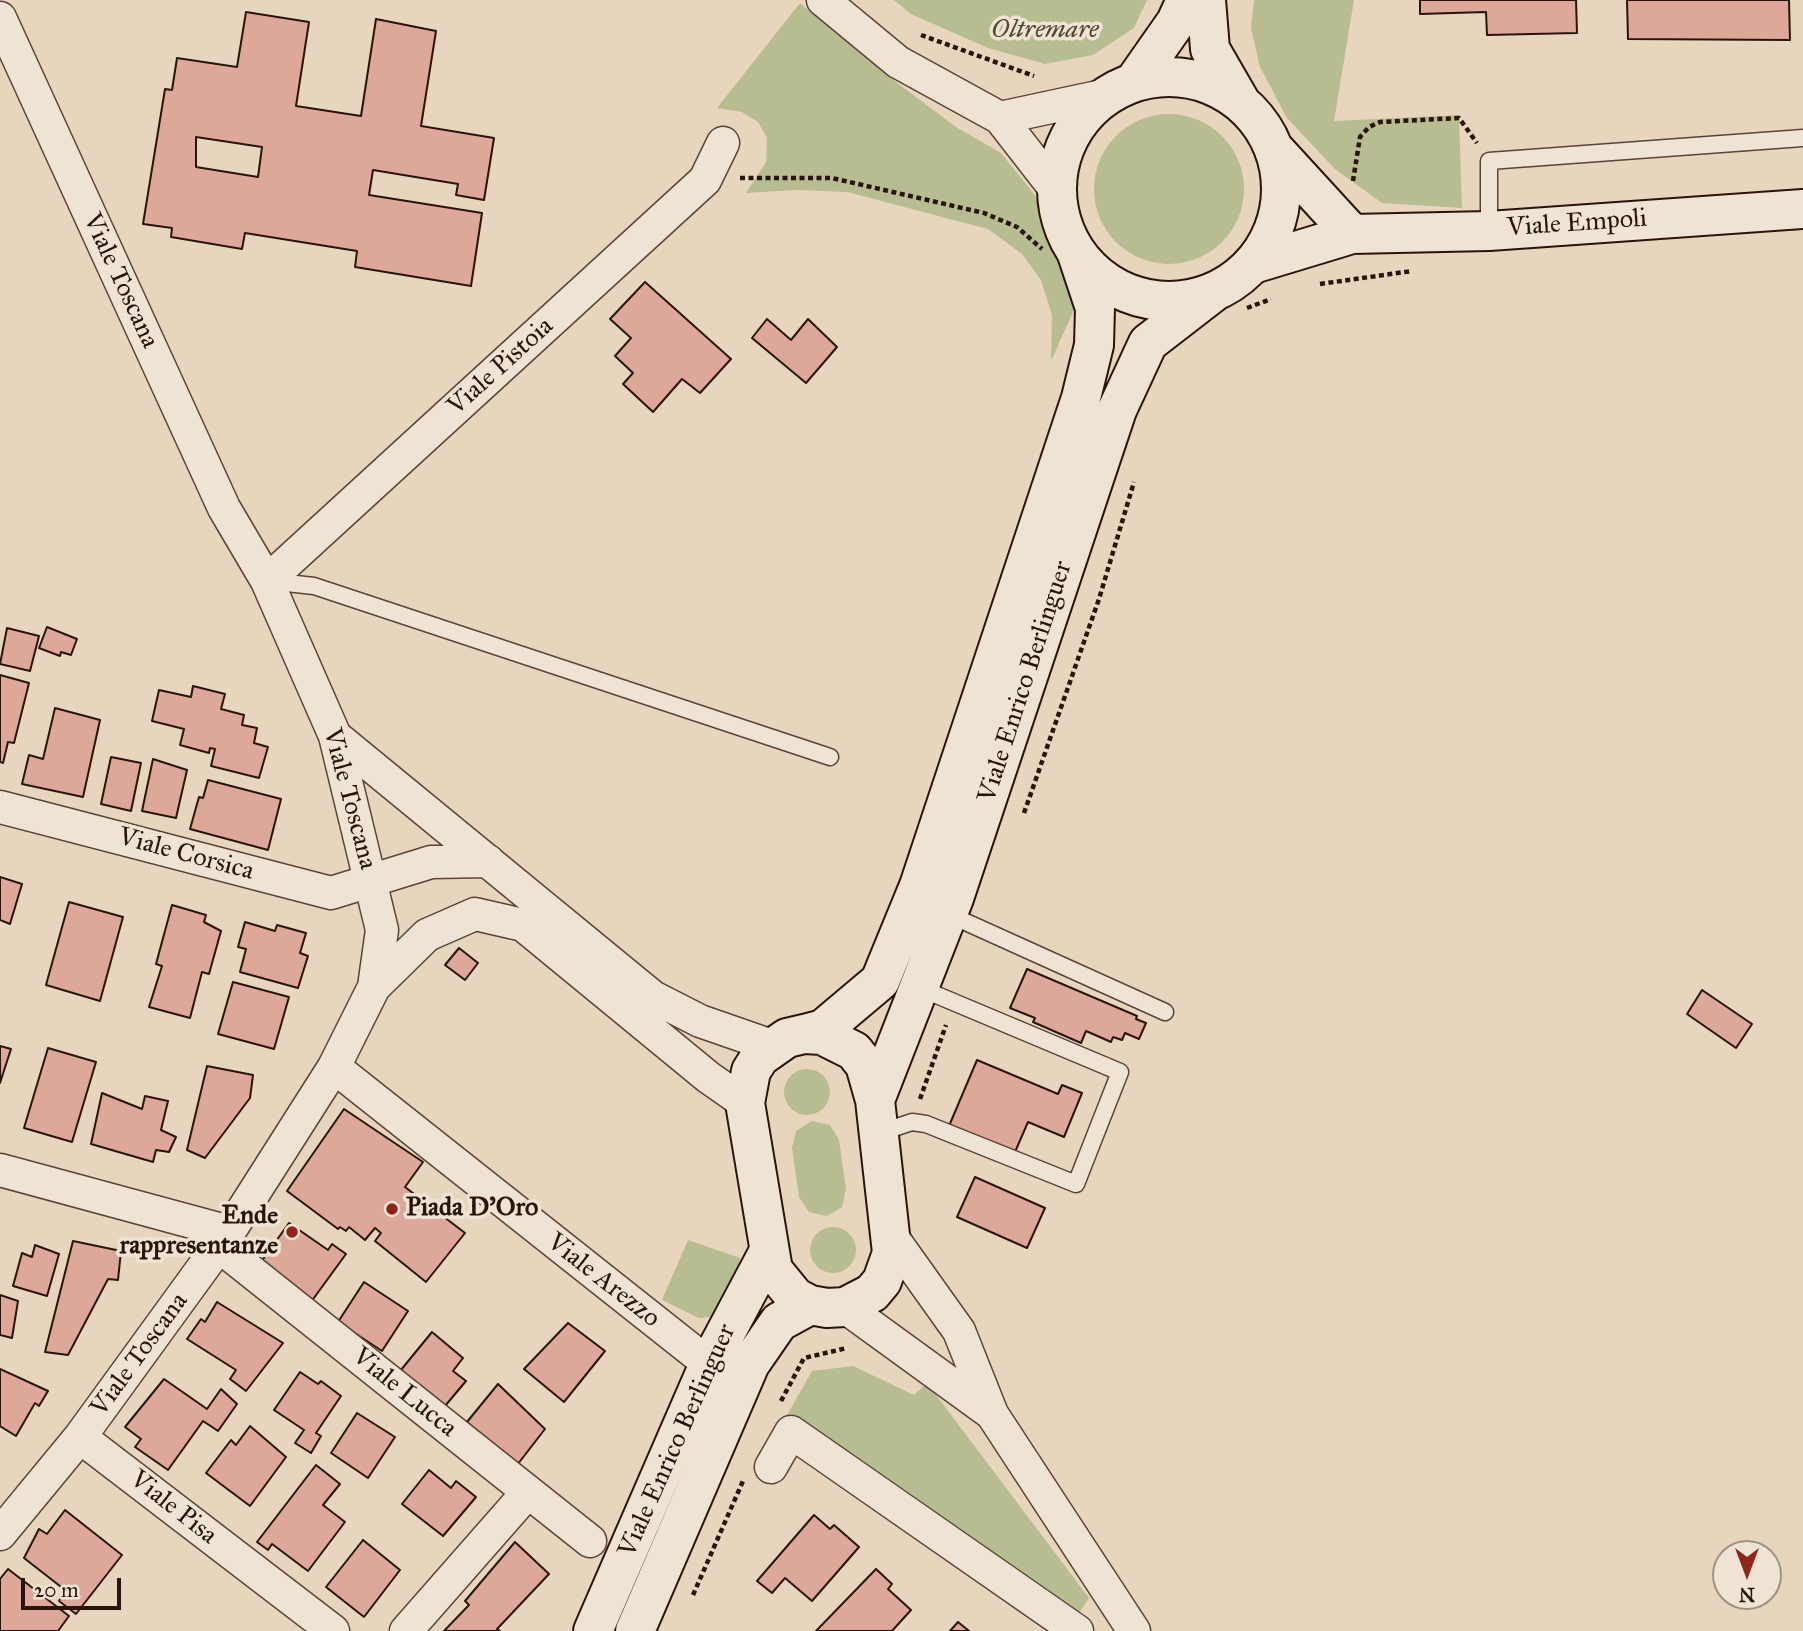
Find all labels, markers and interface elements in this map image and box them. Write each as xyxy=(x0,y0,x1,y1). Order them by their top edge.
park label: Oltremare xyxy=(991,15,1099,47)
street label: Viale Empoli xyxy=(1506,204,1648,244)
street label: Viale Toscana xyxy=(75,209,165,353)
street label: Viale Pistoia xyxy=(442,311,560,423)
street label: Viale Enrico Berlinguer xyxy=(972,558,1080,806)
street label: Viale Toscana xyxy=(315,725,383,873)
street label: Viale Corsica xyxy=(115,822,257,888)
place label: Piada D'Oro xyxy=(406,1193,538,1225)
place label: Ende rappresentanze xyxy=(120,1201,278,1262)
marker: Piada D'Oro xyxy=(384,1201,400,1217)
marker: Ende rappresentanze xyxy=(284,1224,300,1240)
street label: Viale Arezzo xyxy=(540,1227,666,1335)
street label: Viale Toscana xyxy=(85,1287,195,1423)
street label: Viale Enrico Berlinguer xyxy=(613,1320,743,1562)
street label: Viale Lucca xyxy=(345,1341,463,1445)
street label: Viale Pisa xyxy=(123,1464,223,1552)
north arrow xyxy=(1712,1540,1782,1610)
scale bar xyxy=(24,1564,124,1608)
text: 20 m xyxy=(34,1577,79,1603)
text: N xyxy=(1739,1583,1755,1606)

